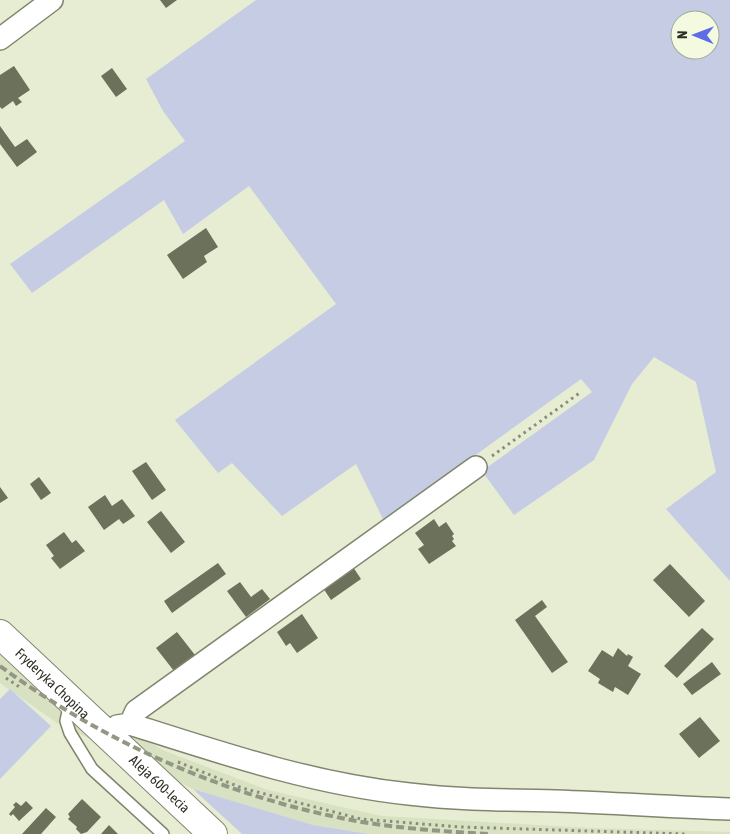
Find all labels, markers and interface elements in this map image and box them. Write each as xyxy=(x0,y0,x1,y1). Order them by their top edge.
north arrow xyxy=(670,10,720,60)
text: N xyxy=(674,31,690,39)
street label: Fryderyka Chopina xyxy=(12,645,93,722)
street label: Aleja 600-lecia xyxy=(126,752,193,816)

